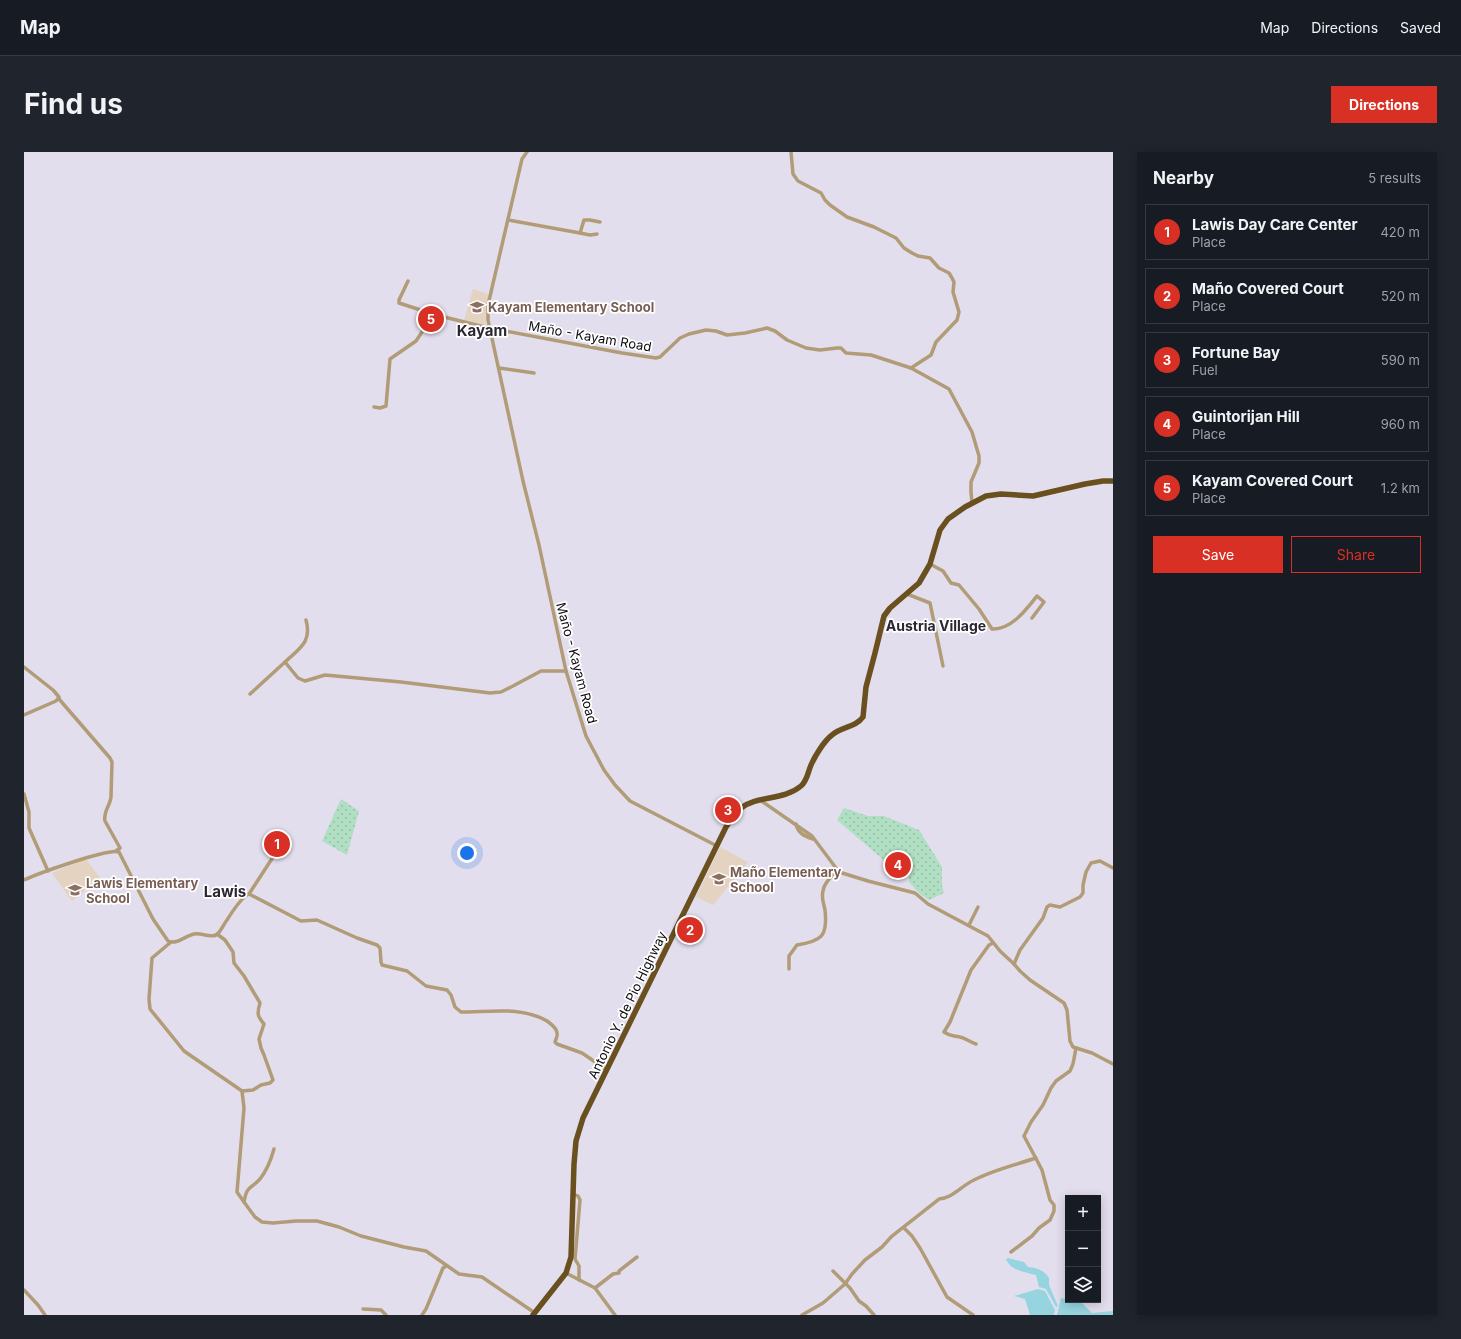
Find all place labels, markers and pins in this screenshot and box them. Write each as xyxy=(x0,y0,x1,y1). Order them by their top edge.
school or university icon: Kayam Elementary School xyxy=(469,299,485,315)
place label: Kayam Elementary School xyxy=(488,299,654,315)
pin: 5 xyxy=(418,304,444,334)
pin: 3 xyxy=(715,795,741,825)
pin: 1 xyxy=(264,829,290,859)
pin: 4 xyxy=(885,850,911,880)
place label: Maño Elementary School xyxy=(730,864,842,895)
school or university icon: Maño Elementary School xyxy=(711,871,727,887)
place label: Lawis Elementary School xyxy=(86,875,199,906)
school or university icon: Lawis Elementary School xyxy=(67,882,83,898)
pin: 2 xyxy=(677,915,703,945)

